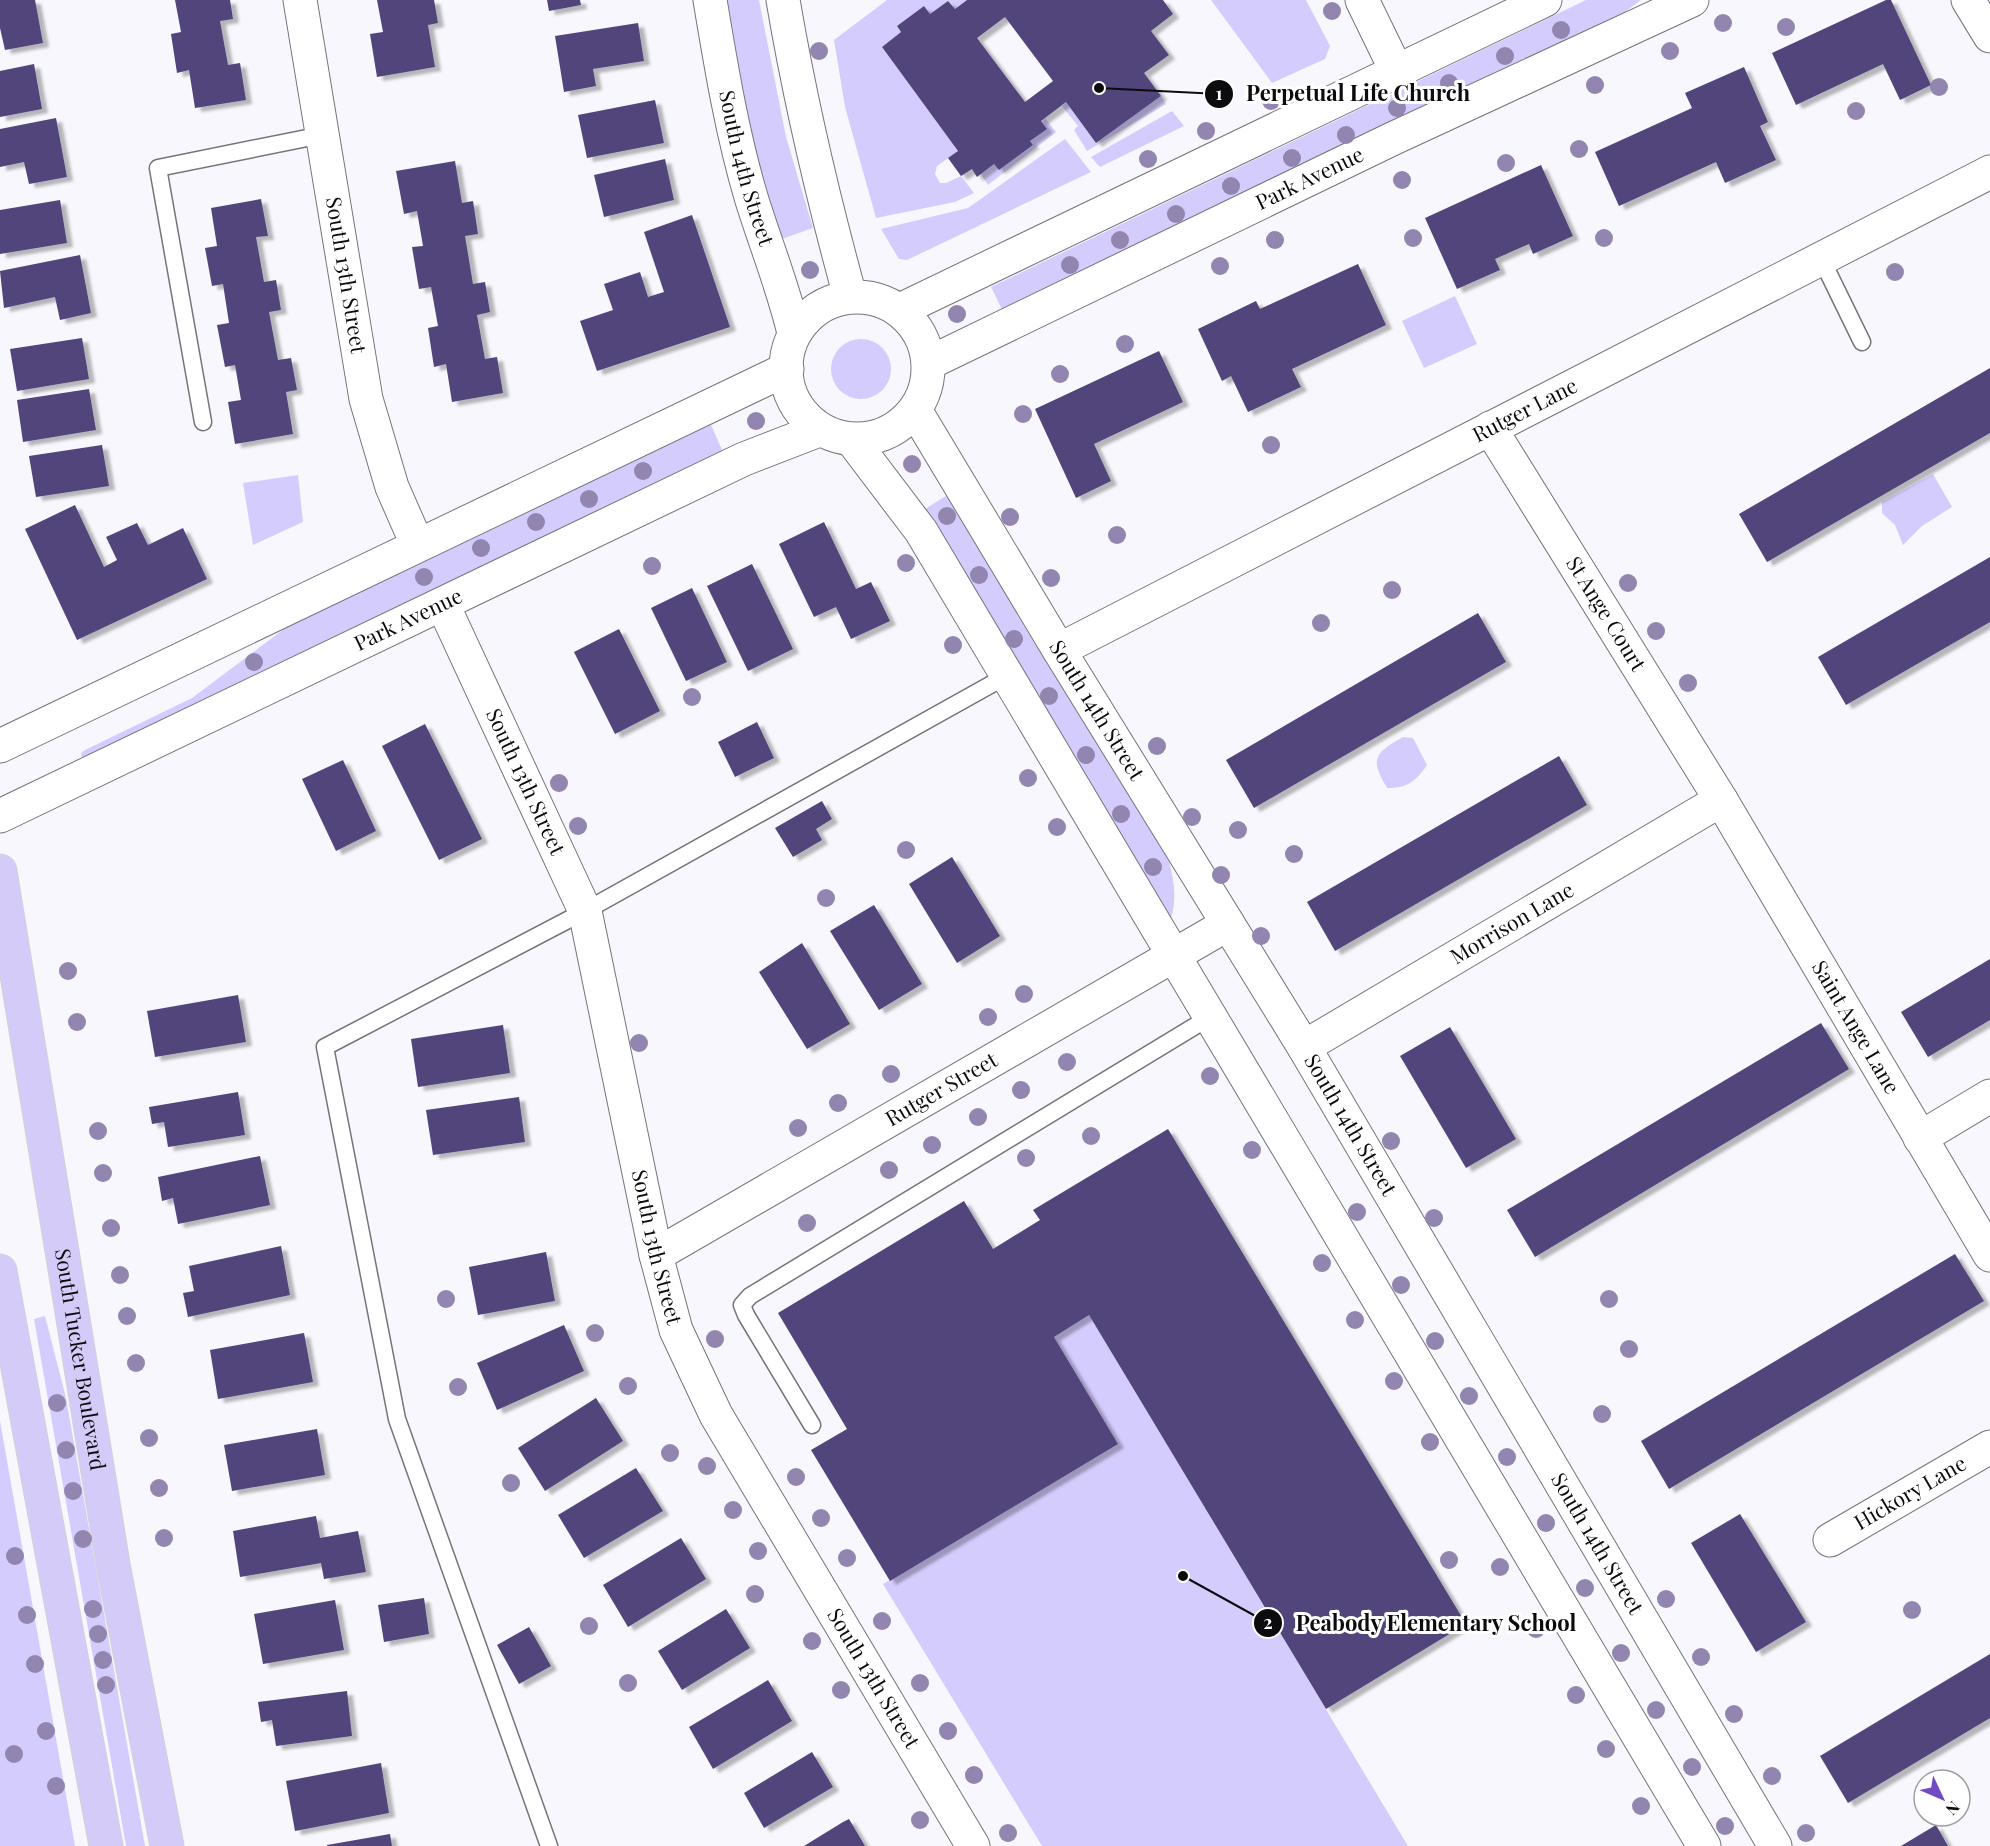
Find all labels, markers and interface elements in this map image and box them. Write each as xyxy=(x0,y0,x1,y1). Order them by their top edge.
callout: Perpetual Life Church xyxy=(1204,74,1482,114)
text: Perpetual Life Church xyxy=(1246,77,1471,107)
text: 1 xyxy=(1216,81,1223,105)
street label: South 14th Street xyxy=(714,88,782,249)
street label: Park Avenue xyxy=(1250,139,1368,215)
street label: South 13th Street xyxy=(321,194,374,356)
street label: Rutger Lane xyxy=(1467,370,1582,447)
street label: St Ange Court xyxy=(1561,550,1654,676)
street label: Park Avenue xyxy=(349,580,466,656)
street label: South 14th Street xyxy=(1044,634,1152,785)
street label: South 13th Street xyxy=(481,703,573,859)
street label: Morrison Lane xyxy=(1444,874,1578,969)
street label: Saint Ange Lane xyxy=(1807,954,1907,1098)
street label: Rutger Street xyxy=(880,1044,1002,1131)
street label: South 14th Street xyxy=(1299,1048,1405,1200)
street label: South 13th Street xyxy=(627,1167,690,1328)
street label: South Tucker Boulevard xyxy=(50,1246,113,1472)
street label: Hickory Lane xyxy=(1848,1448,1971,1535)
street label: South 14th Street xyxy=(1546,1467,1651,1619)
street label: South 13th Street xyxy=(822,1602,928,1753)
callout: Peabody Elementary School xyxy=(1253,1603,1589,1643)
text: Peabody Elementary School xyxy=(1296,1607,1576,1637)
text: 2 xyxy=(1263,1610,1273,1634)
north arrow xyxy=(1912,1768,1972,1828)
text: N xyxy=(1941,1797,1965,1821)

